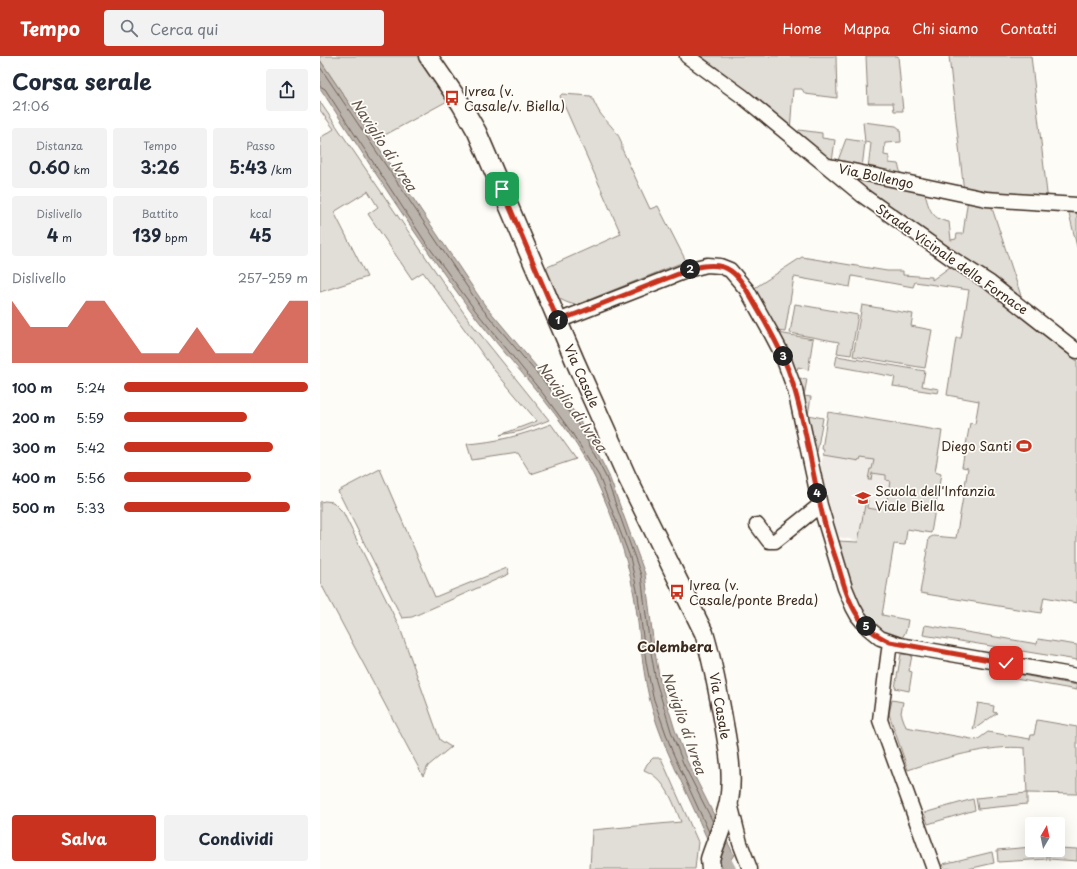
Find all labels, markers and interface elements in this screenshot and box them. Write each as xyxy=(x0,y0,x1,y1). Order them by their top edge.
search box xyxy=(104,10,384,46)
text: Tempo xyxy=(20,14,80,42)
icon: search xyxy=(118,17,140,39)
text: Cerca qui xyxy=(150,17,218,40)
text: Home xyxy=(783,18,821,39)
text: Mappa xyxy=(843,18,890,39)
text: Chi siamo xyxy=(912,18,978,39)
text: Contatti xyxy=(1000,18,1057,39)
text: Corsa serale xyxy=(12,64,152,97)
button: share xyxy=(266,69,308,111)
place label: Ivrea (v. Casale/v. Biella) xyxy=(464,81,565,115)
bus stop icon: Ivrea (v. Casale/v. Biella) xyxy=(443,89,461,107)
water label: Naviglio di Ivrea xyxy=(346,94,423,196)
text: 21:06 xyxy=(12,96,49,115)
text: Distanza xyxy=(36,137,83,154)
text: Tempo xyxy=(143,137,177,154)
text: Passo xyxy=(246,137,275,154)
text: 0.60 xyxy=(29,154,70,180)
text: 3:26 xyxy=(140,154,180,180)
text: 5:43 xyxy=(229,154,267,180)
street label: Via Bollengo xyxy=(837,158,916,193)
text: km xyxy=(70,161,90,178)
text: /km xyxy=(267,161,292,178)
pin xyxy=(485,172,519,206)
icon: arrive xyxy=(491,178,513,200)
street label: Strada Vicinale della Fornace xyxy=(872,199,1032,319)
text: Dislivello xyxy=(37,205,82,222)
text: Battito xyxy=(142,205,178,222)
text: kcal xyxy=(250,205,272,222)
text: 4 xyxy=(47,222,58,248)
text: 139 xyxy=(132,222,161,248)
text: 45 xyxy=(249,222,272,248)
text: m xyxy=(58,229,72,246)
text: bpm xyxy=(161,229,188,246)
pin: 2 xyxy=(680,259,700,279)
text: 2 xyxy=(686,260,694,277)
text: Dislivello xyxy=(12,268,66,287)
text: 257–259 m xyxy=(238,268,308,287)
pin: 1 xyxy=(548,310,568,330)
text: 1 xyxy=(555,311,561,328)
street label: Via Casale xyxy=(560,341,605,411)
pin: 3 xyxy=(773,346,793,366)
text: 3 xyxy=(779,347,787,364)
water label: Naviglio di Ivrea xyxy=(532,357,613,457)
text: 100 m xyxy=(12,378,53,397)
text: 5:24 xyxy=(76,378,106,397)
text: 200 m xyxy=(12,408,56,427)
text: 5:59 xyxy=(76,408,104,427)
place label: Diego Santi xyxy=(941,436,1012,455)
sports icon: Diego Santi xyxy=(1015,437,1033,455)
text: 300 m xyxy=(12,438,56,457)
text: 5:42 xyxy=(76,438,105,457)
text: 400 m xyxy=(12,468,56,487)
text: 5:56 xyxy=(76,468,105,487)
place label: Scuola dell'Infanzia Viale Biella xyxy=(875,481,995,515)
pin: 4 xyxy=(807,483,827,503)
text: 4 xyxy=(813,484,821,501)
school or university icon: Scuola dell'Infanzia Viale Biella xyxy=(854,489,872,507)
text: 500 m xyxy=(12,498,55,517)
text: 5:33 xyxy=(76,498,105,517)
place label: Ivrea (v. Casale/ponte Breda) xyxy=(689,575,818,609)
bus stop icon: Ivrea (v. Casale/ponte Breda) xyxy=(668,583,686,601)
pin: 5 xyxy=(856,616,876,636)
text: 5 xyxy=(862,617,870,634)
district label: Colembera xyxy=(637,636,714,657)
pin xyxy=(989,646,1023,680)
icon: check xyxy=(995,652,1017,674)
water label: Naviglio di Ivrea xyxy=(657,669,712,777)
street label: Via Casale xyxy=(705,671,736,741)
button: Salva xyxy=(12,815,156,861)
button: Condividi xyxy=(164,815,308,861)
north arrow xyxy=(1025,817,1065,857)
map controls xyxy=(1025,817,1065,857)

